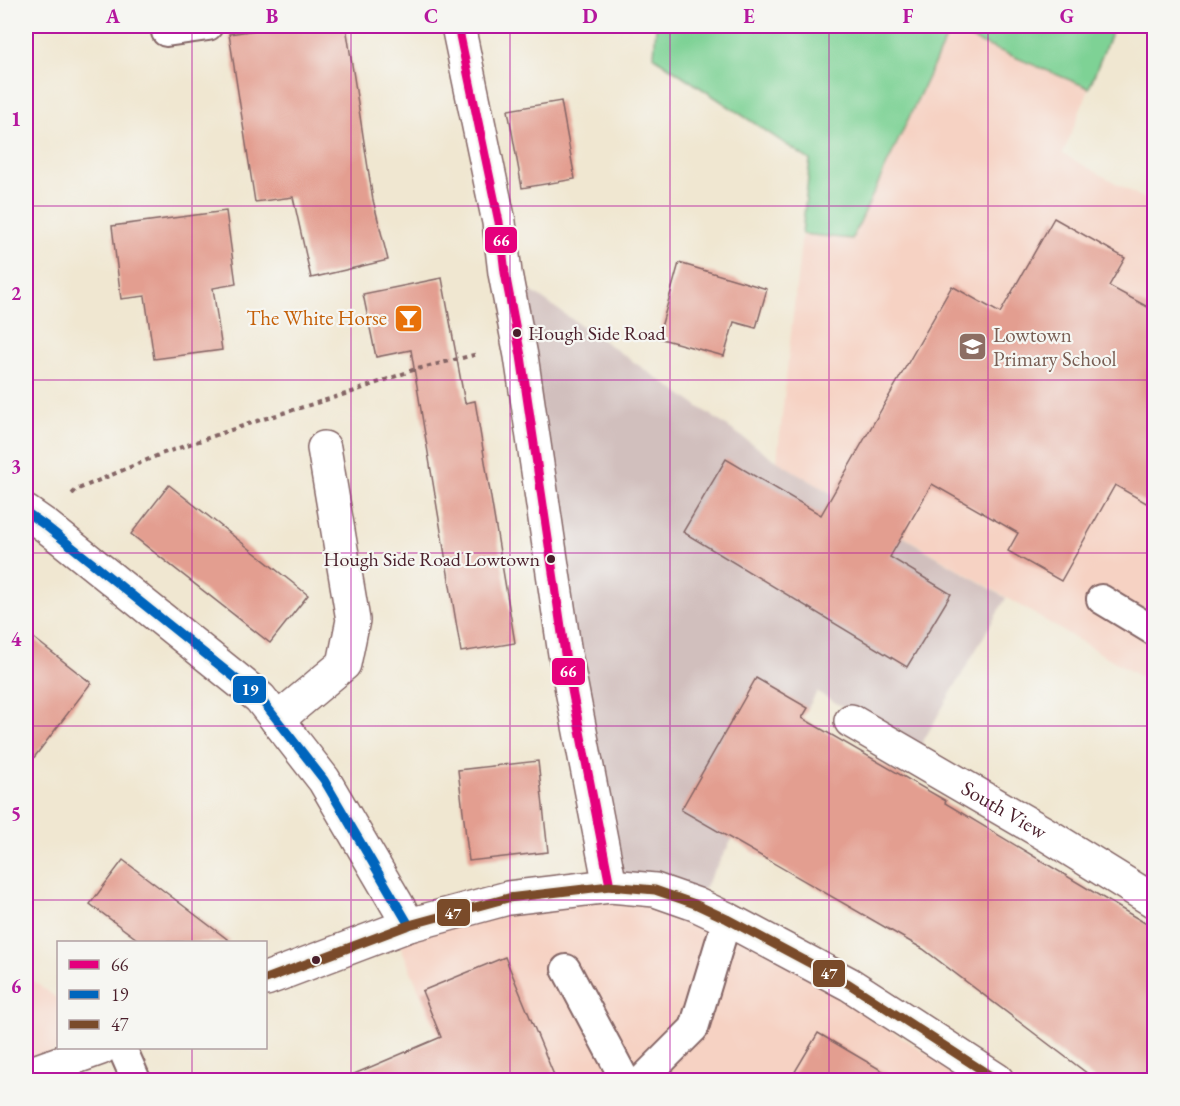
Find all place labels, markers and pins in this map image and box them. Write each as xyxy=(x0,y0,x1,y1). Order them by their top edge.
bar icon: The White Horse xyxy=(392,302,424,334)
place label: The White Horse xyxy=(246,304,387,331)
place label: Hough Side Road xyxy=(528,320,666,346)
place label: Lowtown Primary School xyxy=(993,321,1117,372)
marker: Hough Side Road xyxy=(511,327,523,339)
school or university icon: Lowtown Primary School xyxy=(956,331,988,363)
place label: Hough Side Road Lowtown xyxy=(323,546,540,572)
marker: Hough Side Road Lowtown xyxy=(545,553,557,565)
unlabelled marker xyxy=(310,954,322,966)

